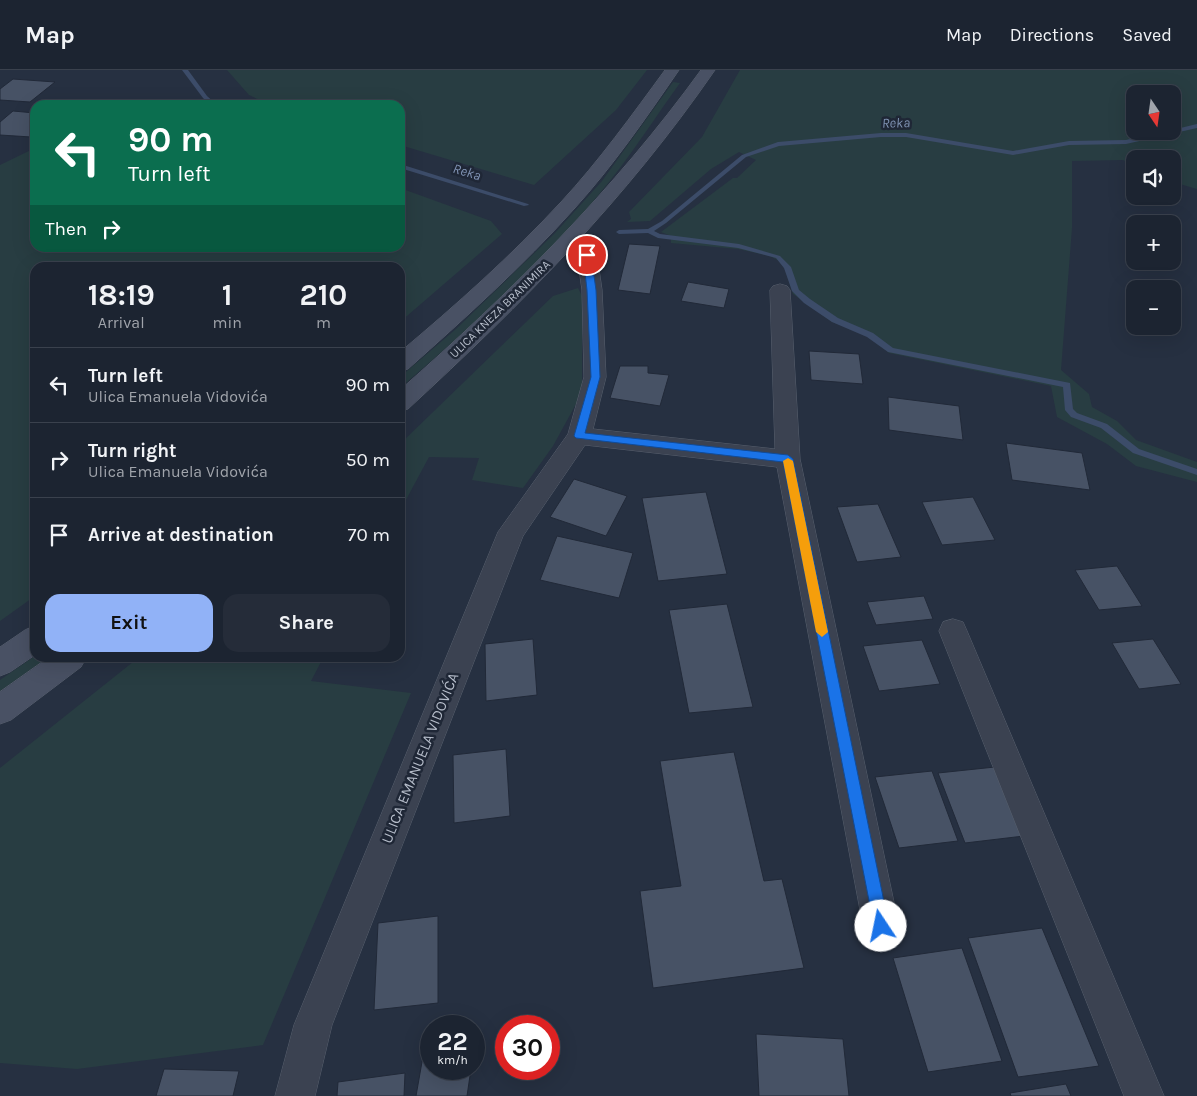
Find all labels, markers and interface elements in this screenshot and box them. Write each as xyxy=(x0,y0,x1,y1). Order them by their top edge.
text: Map xyxy=(25,21,75,49)
text: Map xyxy=(946,24,982,46)
text: Directions xyxy=(1010,24,1094,46)
text: Saved xyxy=(1122,24,1172,46)
north arrow xyxy=(1126,85,1181,140)
map controls xyxy=(1126,85,1181,335)
water label: Reka xyxy=(882,114,910,132)
text: 90 m xyxy=(128,119,214,160)
icon: left xyxy=(45,120,110,185)
button: sound xyxy=(1126,150,1181,205)
water label: Reka xyxy=(451,160,483,184)
text: Turn left xyxy=(128,161,211,187)
icon: right xyxy=(97,215,125,243)
button: + xyxy=(1126,215,1181,270)
text: Then xyxy=(45,218,87,240)
pin xyxy=(566,234,608,276)
icon: arrive xyxy=(573,241,601,269)
street label: ULICA KNEZA BRANIMIRA xyxy=(447,257,553,361)
text: 18:19 xyxy=(88,277,155,313)
text: 1 xyxy=(222,277,233,313)
text: 210 xyxy=(300,277,347,313)
button: − xyxy=(1126,280,1181,335)
text: Arrival xyxy=(98,313,145,332)
text: min xyxy=(212,313,242,332)
text: m xyxy=(316,313,331,332)
text: Turn left xyxy=(88,365,163,387)
icon: left xyxy=(45,371,73,399)
text: 90 m xyxy=(345,374,390,396)
text: Ulica Emanuela Vidovića xyxy=(88,387,268,406)
text: Turn right xyxy=(88,440,177,462)
icon: right xyxy=(45,446,73,474)
text: 50 m xyxy=(346,449,390,471)
text: Ulica Emanuela Vidovića xyxy=(88,462,268,481)
icon: arrive xyxy=(45,521,73,549)
text: Arrive at destination xyxy=(88,524,274,546)
text: 70 m xyxy=(348,524,390,546)
button: Exit xyxy=(45,594,213,652)
button: Share xyxy=(223,594,390,652)
street label: ULICA EMANUELA VIDOVIĆA xyxy=(377,670,463,846)
position arrow xyxy=(854,899,906,951)
speed limit sign: 30 xyxy=(495,1015,560,1080)
text: 22 xyxy=(437,1027,468,1056)
text: km/h xyxy=(437,1053,468,1067)

